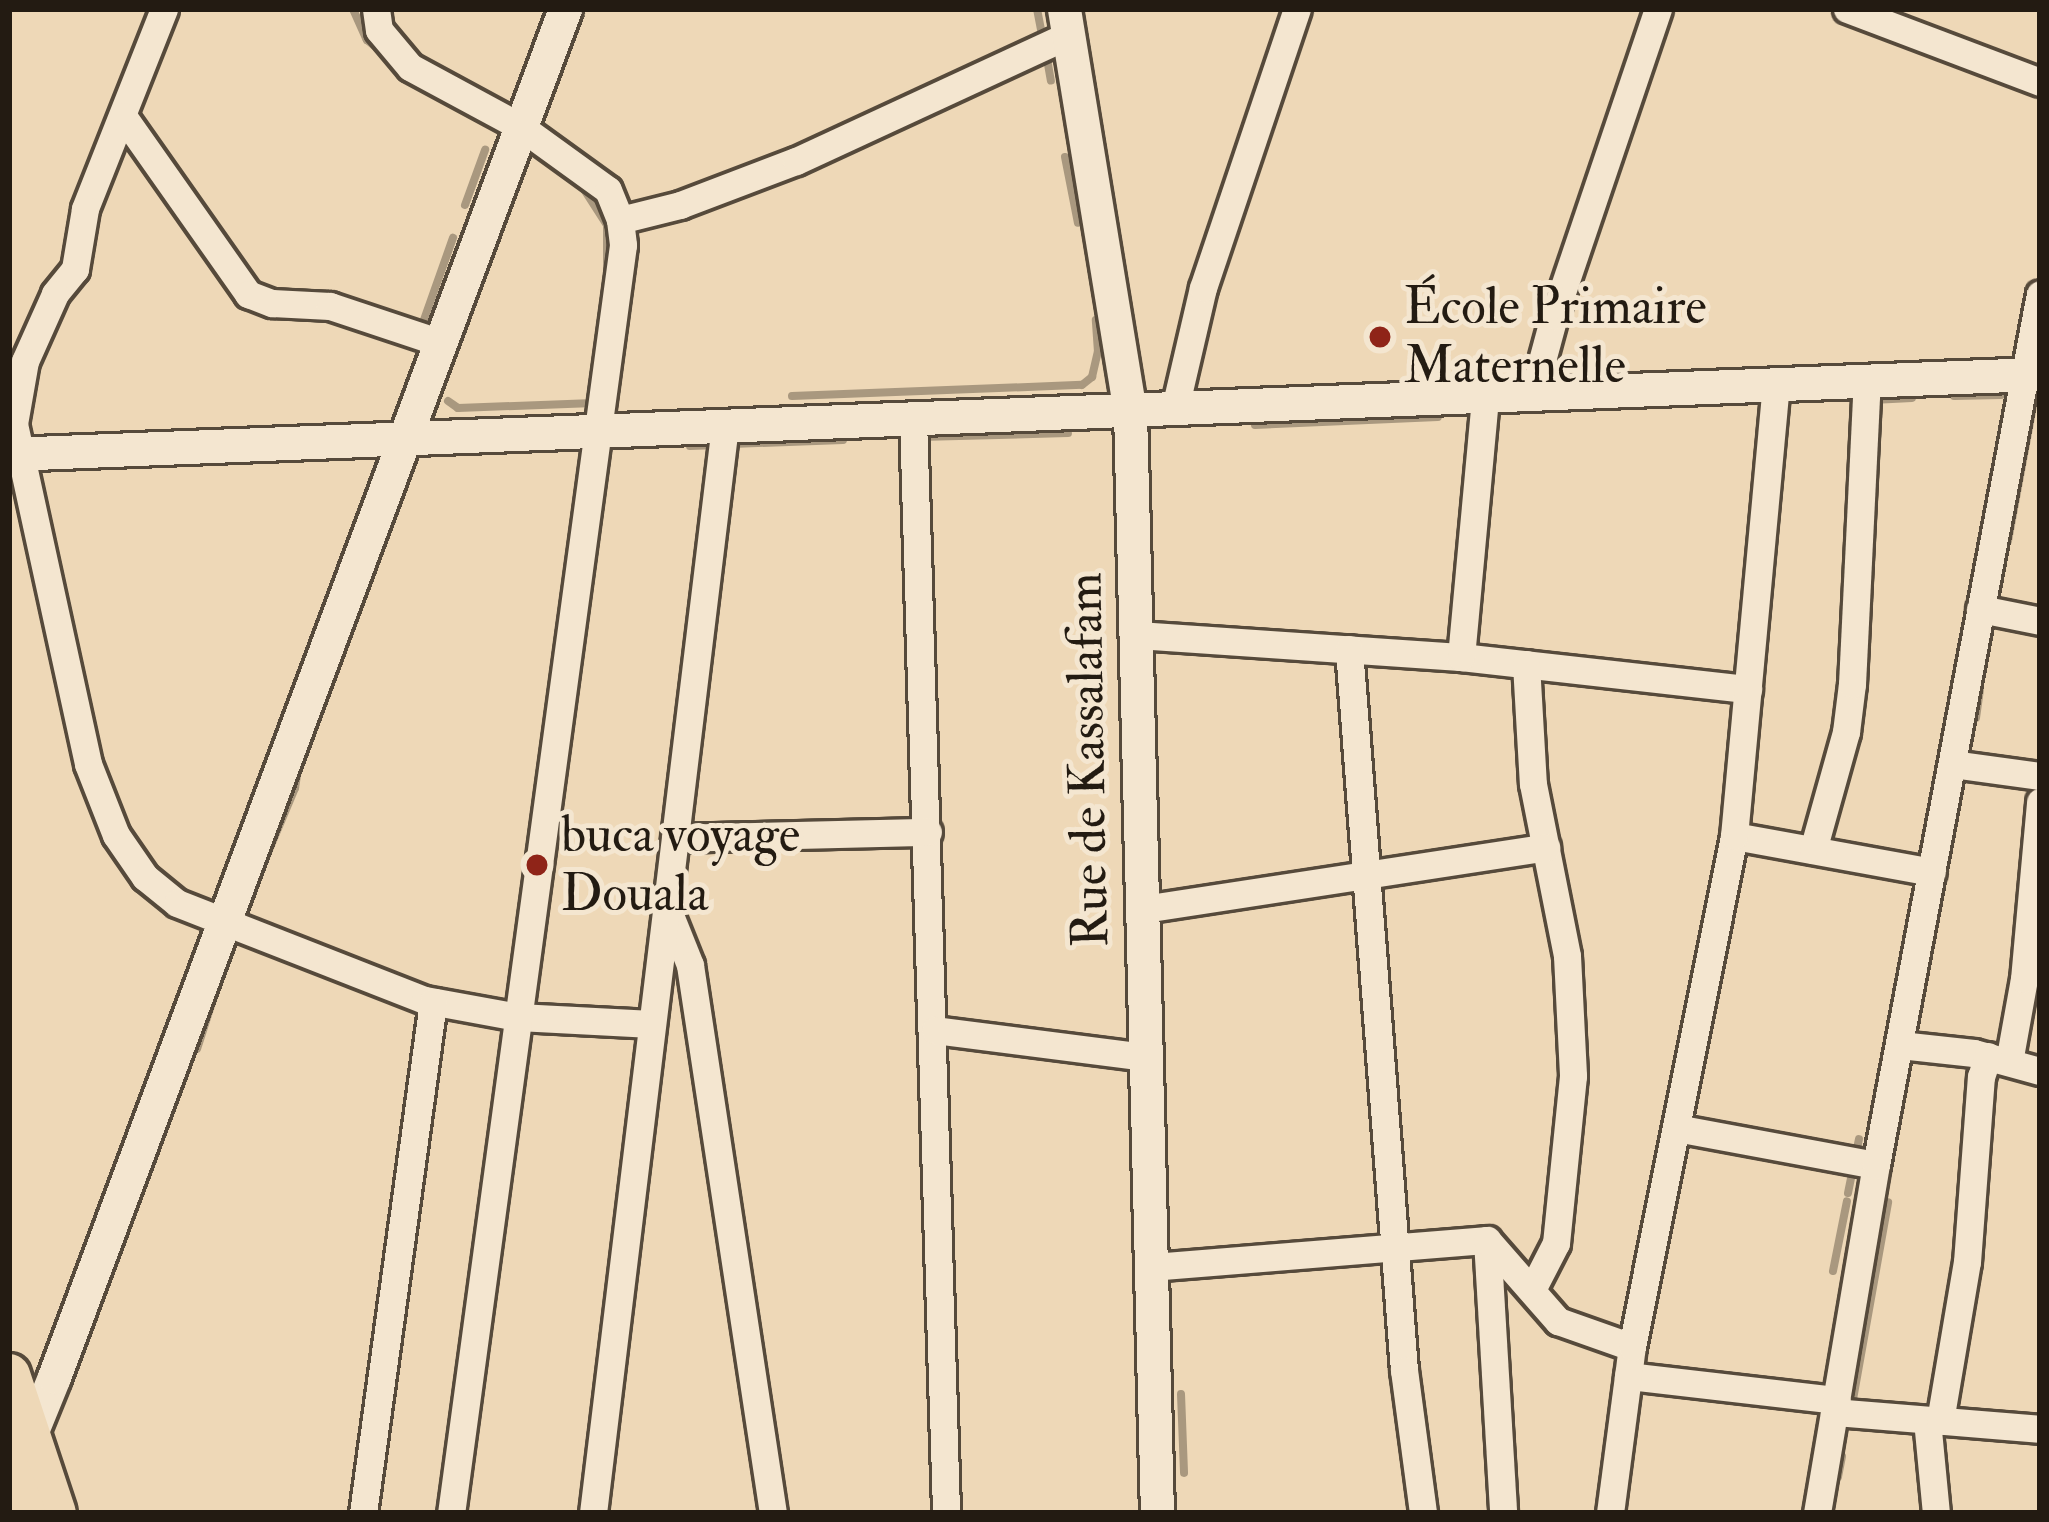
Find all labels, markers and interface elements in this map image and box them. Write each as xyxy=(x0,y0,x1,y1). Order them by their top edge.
place label: École Primaire Maternelle xyxy=(1404,277,1707,397)
marker: École Primaire Maternelle xyxy=(1367,324,1393,350)
street label: Rue de Kassalafam xyxy=(1054,572,1122,948)
place label: buca voyage Douala xyxy=(561,805,800,925)
marker: buca voyage Douala xyxy=(524,852,550,878)

